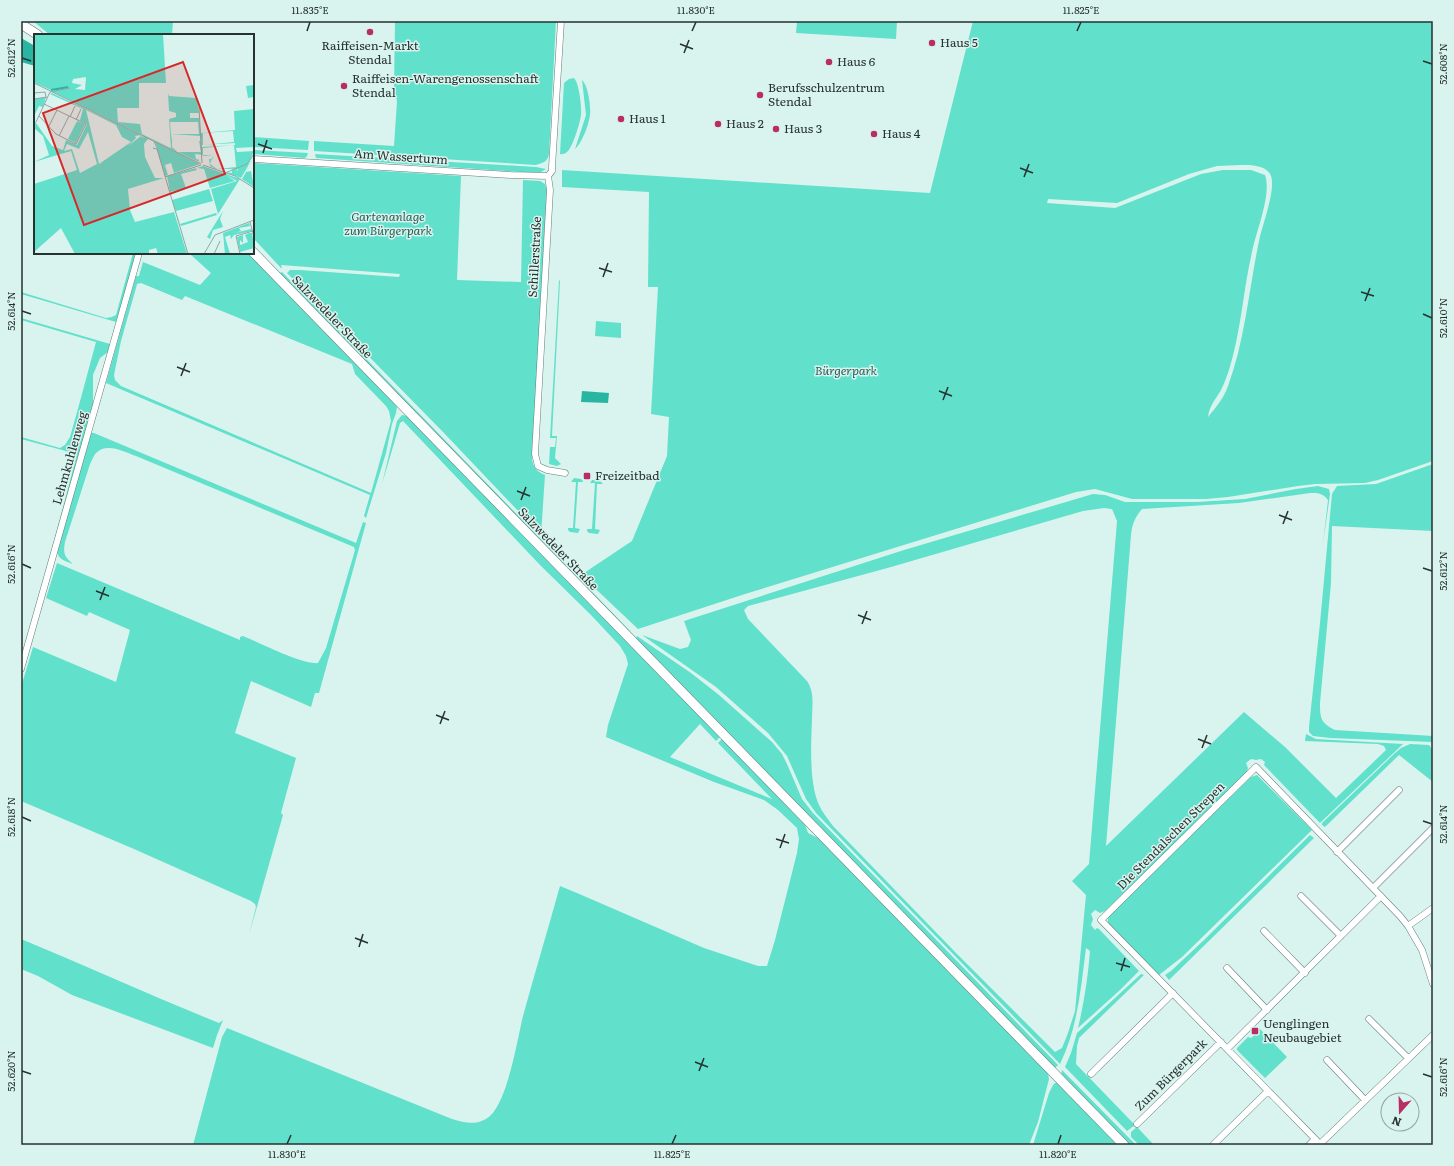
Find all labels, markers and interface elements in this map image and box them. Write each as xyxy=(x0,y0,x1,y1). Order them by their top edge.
text: 11.835°E xyxy=(291,2,329,17)
text: 11.830°E xyxy=(677,2,715,17)
text: 11.825°E xyxy=(1063,2,1099,17)
marker: Raiffeisen-Markt Stendal xyxy=(365,27,375,37)
place label: Haus 5 xyxy=(940,33,978,51)
inset map xyxy=(34,34,254,254)
place label: Raiffeisen-Markt Stendal xyxy=(321,36,419,68)
text: 52.612°N xyxy=(3,38,18,78)
marker: Haus 5 xyxy=(927,38,937,48)
text: 52.608°N xyxy=(1435,43,1450,85)
place label: Haus 6 xyxy=(837,52,876,70)
marker: Haus 6 xyxy=(824,57,834,67)
place label: Raiffeisen-Warengenossenschaft Stendal xyxy=(352,69,539,101)
place label: Berufsschulzentrum Stendal xyxy=(768,78,885,110)
marker: Raiffeisen-Warengenossenschaft Stendal xyxy=(339,81,349,91)
marker: Berufsschulzentrum Stendal xyxy=(755,90,765,100)
place label: Haus 1 xyxy=(629,109,666,127)
marker: Haus 1 xyxy=(616,114,626,124)
place label: Haus 2 xyxy=(726,114,764,132)
marker: Haus 2 xyxy=(713,119,723,129)
place label: Haus 3 xyxy=(784,119,822,137)
marker: Haus 3 xyxy=(771,124,781,134)
place label: Haus 4 xyxy=(882,124,921,142)
marker: Haus 4 xyxy=(869,129,879,139)
street label: Am Wasserturm xyxy=(353,144,449,168)
park label: Gartenanlage zum Bürgerpark xyxy=(344,207,432,239)
street label: Schillerstraße xyxy=(523,216,545,298)
street label: Salzwedeler Straße xyxy=(288,271,377,362)
text: 52.614°N xyxy=(3,291,18,331)
text: 52.610°N xyxy=(1435,298,1450,338)
park label: Bürgerpark xyxy=(815,361,878,379)
street label: Lehmkuhlenweg xyxy=(47,409,91,507)
place label: Freizeitbad xyxy=(595,466,660,484)
marker: Freizeitbad xyxy=(582,471,592,481)
street label: Salzwedeler Straße xyxy=(514,503,603,594)
text: 52.616°N xyxy=(3,544,18,584)
text: 52.612°N xyxy=(1435,551,1450,591)
street label: Die Stendalschen Strepen xyxy=(1112,777,1228,893)
text: 52.618°N xyxy=(3,797,18,837)
text: 52.614°N xyxy=(1435,804,1450,844)
place label: Uenglingen Neubaugebiet xyxy=(1263,1014,1342,1046)
marker: Uenglingen Neubaugebiet xyxy=(1250,1026,1260,1036)
street label: Zum Bürgerpark xyxy=(1130,1034,1211,1114)
text: 52.620°N xyxy=(3,1050,18,1092)
text: 52.616°N xyxy=(1435,1057,1450,1097)
north arrow xyxy=(1380,1092,1420,1132)
text: N xyxy=(1389,1113,1403,1131)
text: 11.830°E xyxy=(268,1146,306,1161)
text: 11.825°E xyxy=(654,1146,690,1161)
text: 11.820°E xyxy=(1039,1146,1077,1161)

